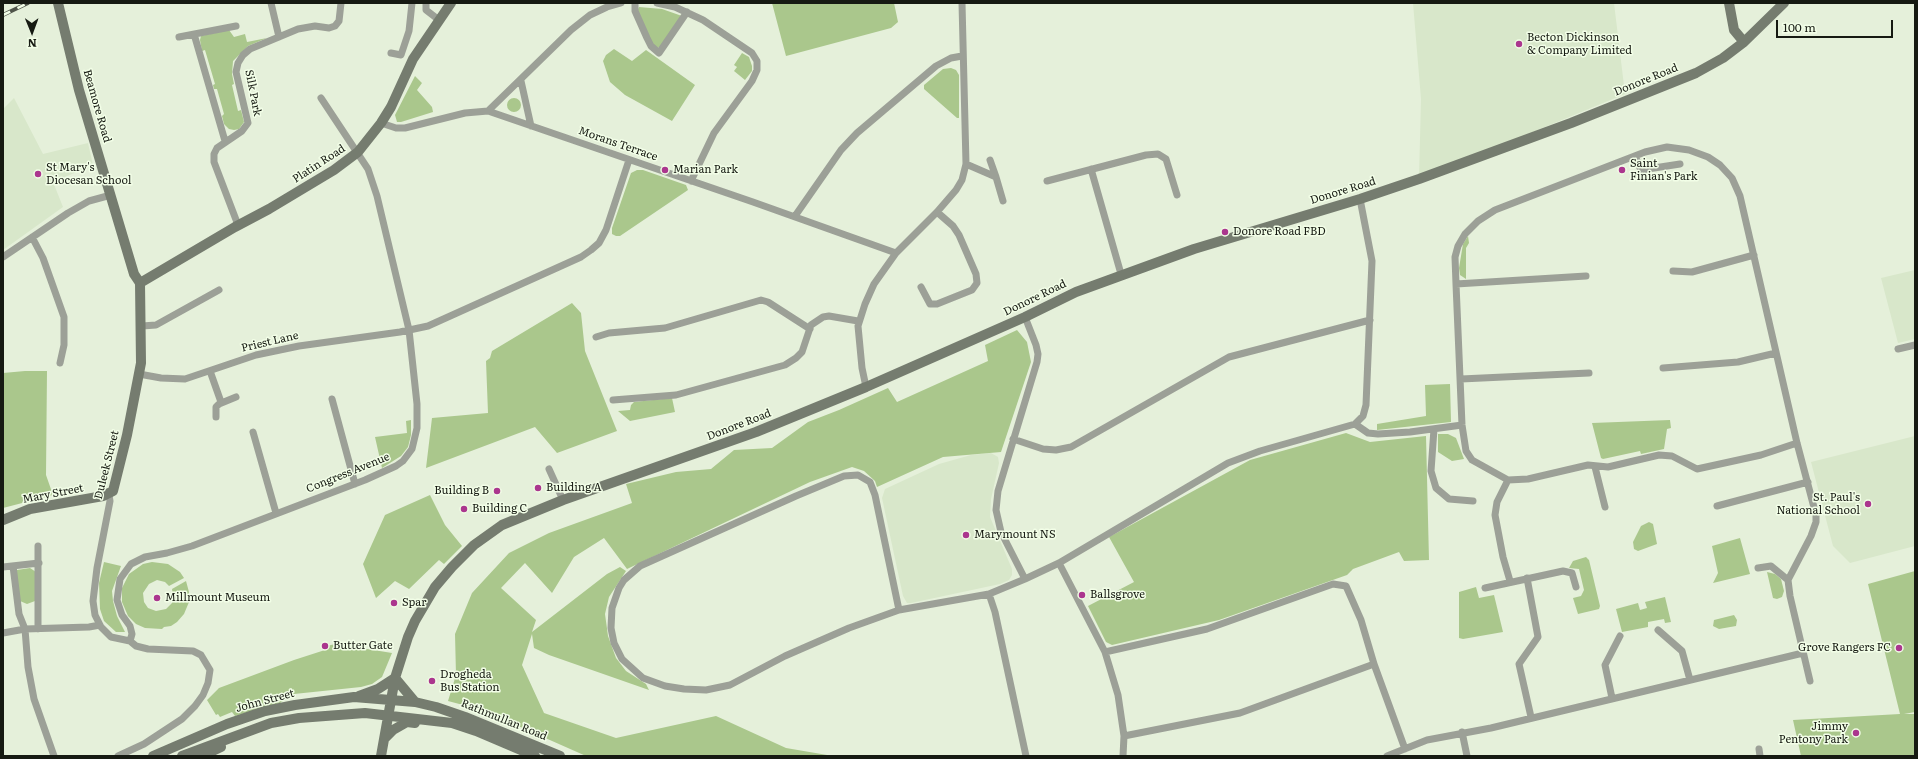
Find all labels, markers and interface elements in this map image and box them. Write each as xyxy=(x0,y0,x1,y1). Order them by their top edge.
north arrow xyxy=(12,12,52,52)
scale bar xyxy=(1778,12,1895,38)
text: 100 m xyxy=(1783,18,1816,36)
place label: Becton Dickinson & Company Limited xyxy=(1527,31,1632,57)
text: N xyxy=(27,36,37,52)
marker: Becton Dickinson & Company Limited xyxy=(1514,39,1524,49)
street label: Donore Road xyxy=(1612,61,1680,99)
street label: Beamore Road xyxy=(80,68,114,144)
street label: Silk Park xyxy=(242,69,264,117)
street label: Morans Terrace xyxy=(577,124,659,164)
street label: Platin Road xyxy=(290,142,348,186)
place label: Saint Finian's Park xyxy=(1630,157,1698,183)
place label: St Mary's Diocesan School xyxy=(46,161,131,187)
place label: Marian Park xyxy=(673,163,738,177)
marker: Marian Park xyxy=(660,165,670,175)
marker: Saint Finian's Park xyxy=(1617,165,1627,175)
marker: St Mary's Diocesan School xyxy=(33,169,43,179)
street label: Donore Road xyxy=(1309,175,1377,207)
place label: Donore Road FBD xyxy=(1233,225,1326,239)
marker: Donore Road FBD xyxy=(1220,227,1230,237)
street label: Donore Road xyxy=(1002,277,1068,319)
street label: Priest Lane xyxy=(240,329,300,355)
street label: Donore Road xyxy=(705,407,773,443)
street label: Duleek Street xyxy=(92,429,122,501)
street label: Congress Avenue xyxy=(304,450,392,496)
place label: Building A xyxy=(546,481,602,495)
street label: Mary Street xyxy=(21,482,85,506)
marker: Building A xyxy=(533,483,543,493)
place label: Building B xyxy=(434,484,489,498)
marker: Building B xyxy=(492,486,502,496)
place label: St. Paul's National School xyxy=(1777,491,1860,517)
marker: St. Paul's National School xyxy=(1863,499,1873,509)
place label: Building C xyxy=(472,502,527,516)
marker: Building C xyxy=(459,504,469,514)
place label: Marymount NS xyxy=(974,528,1055,542)
marker: Marymount NS xyxy=(961,530,971,540)
place label: Ballsgrove xyxy=(1090,588,1145,602)
marker: Ballsgrove xyxy=(1077,590,1087,600)
place label: Millmount Museum xyxy=(165,591,270,605)
marker: Millmount Museum xyxy=(152,593,162,603)
place label: Spar xyxy=(402,596,426,610)
marker: Spar xyxy=(389,598,399,608)
place label: Butter Gate xyxy=(333,639,393,653)
marker: Butter Gate xyxy=(320,641,330,651)
place label: Grove Rangers FC xyxy=(1798,641,1891,655)
marker: Grove Rangers FC xyxy=(1894,643,1904,653)
place label: Drogheda Bus Station xyxy=(440,668,500,694)
marker: Drogheda Bus Station xyxy=(427,676,437,686)
street label: John Street xyxy=(234,687,296,715)
street label: Rathmullan Road xyxy=(459,697,549,743)
place label: Jimmy Pentony Park xyxy=(1779,720,1848,746)
marker: Jimmy Pentony Park xyxy=(1851,728,1861,738)

